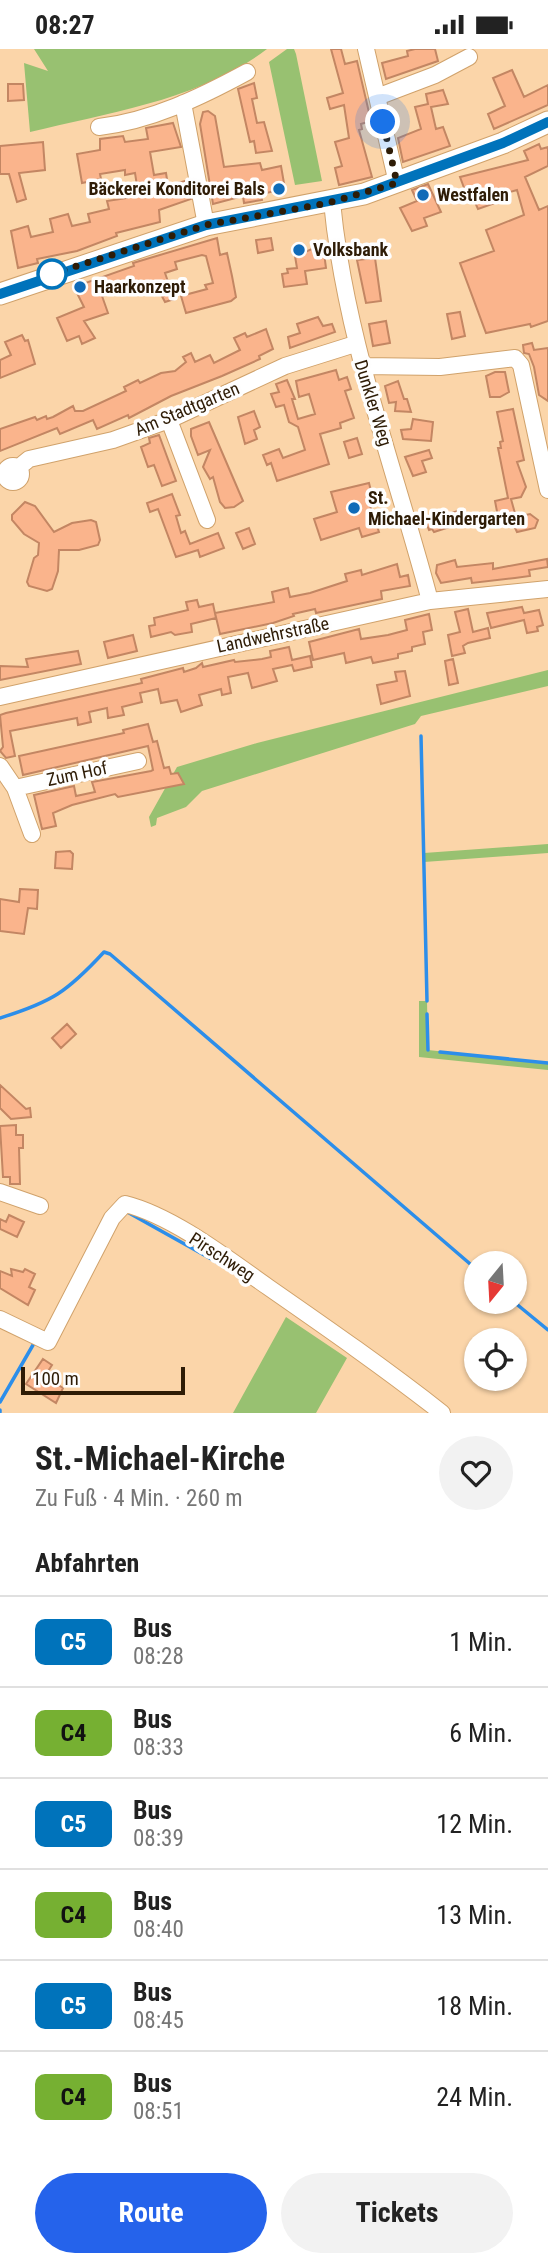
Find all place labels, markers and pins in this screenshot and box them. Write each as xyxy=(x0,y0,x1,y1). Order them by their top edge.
place label: Bäckerei Konditorei Bals xyxy=(88,178,265,199)
marker: Bäckerei Konditorei Bals xyxy=(271,181,287,197)
place label: Westfalen xyxy=(437,184,509,205)
marker: Westfalen xyxy=(415,187,431,203)
place label: Volksbank xyxy=(313,239,389,260)
marker: Volksbank xyxy=(291,242,307,258)
unlabelled marker xyxy=(37,259,67,289)
place label: Haarkonzept xyxy=(94,276,186,297)
marker: Haarkonzept xyxy=(72,279,88,295)
place label: St. Michael-Kindergarten xyxy=(368,487,525,529)
marker: St. Michael-Kindergarten xyxy=(346,500,362,516)

